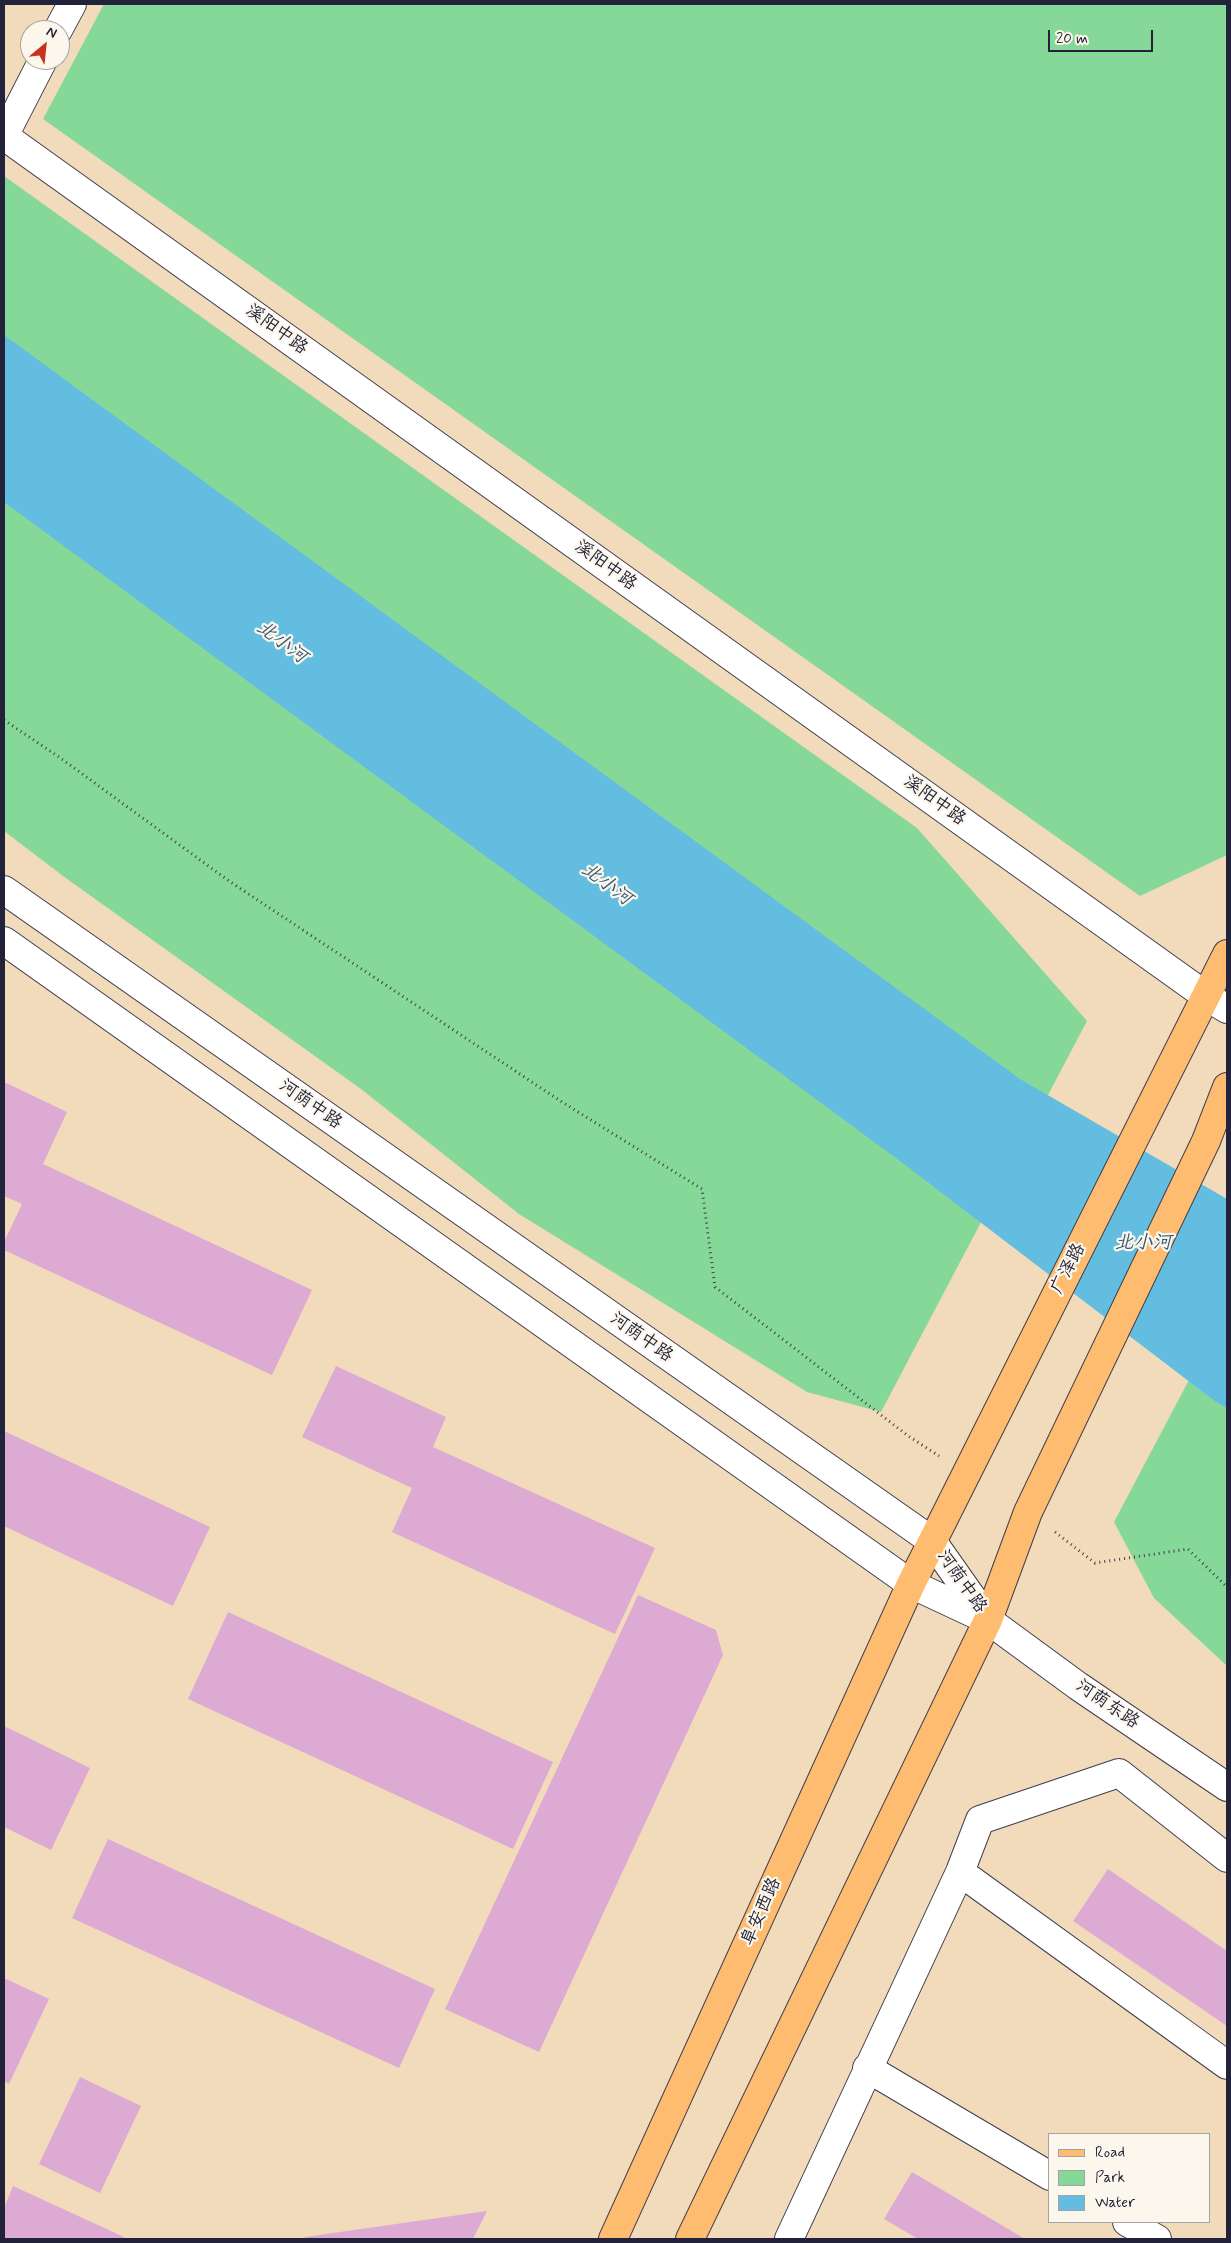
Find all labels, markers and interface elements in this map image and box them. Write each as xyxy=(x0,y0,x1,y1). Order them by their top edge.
north arrow xyxy=(20,20,70,70)
scale bar xyxy=(1051,20,1156,52)
text: N xyxy=(43,22,60,43)
text: 20 m xyxy=(1056,29,1088,49)
street label: 溪阳中路 xyxy=(241,300,311,360)
street label: 溪阳中路 xyxy=(570,536,640,596)
water label: 北小河 xyxy=(251,617,311,669)
street label: 溪阳中路 xyxy=(899,771,969,831)
water label: 北小河 xyxy=(576,859,636,911)
street label: 河荫中路 xyxy=(274,1076,346,1134)
water label: 北小河 xyxy=(1115,1233,1171,1255)
street label: 广泽路 xyxy=(1047,1240,1091,1298)
street label: 河荫中路 xyxy=(605,1309,677,1367)
street label: 河荫中路 xyxy=(932,1546,990,1618)
street label: 河荫东路 xyxy=(1071,1676,1143,1734)
street label: 阜安西路 xyxy=(737,1875,787,1949)
legend xyxy=(1048,2133,1211,2223)
text: Road xyxy=(1095,2143,1125,2163)
text: Park xyxy=(1095,2168,1125,2188)
text: Water xyxy=(1095,2193,1135,2213)

